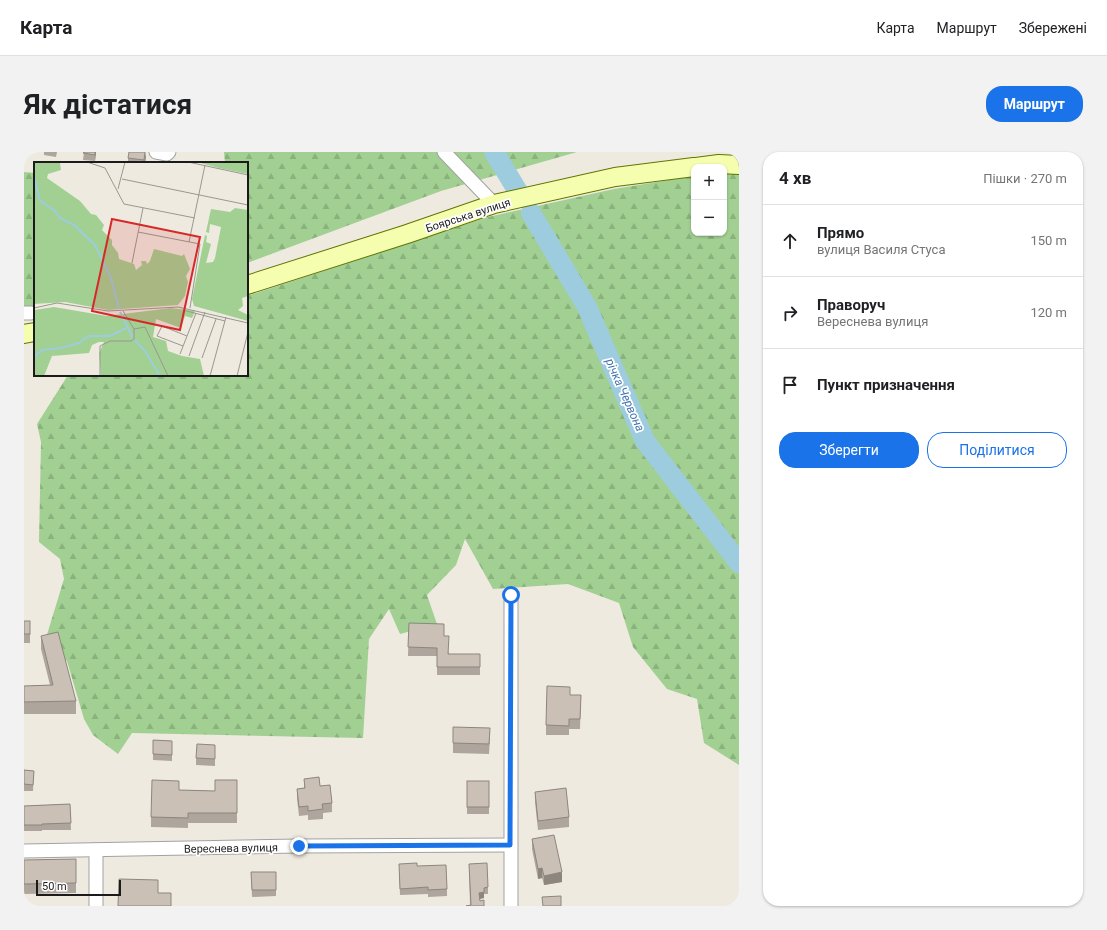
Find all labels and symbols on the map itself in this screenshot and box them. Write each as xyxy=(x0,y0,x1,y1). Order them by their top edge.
inset map xyxy=(34,162,248,376)
street label: Боярська вулиця xyxy=(424,196,512,235)
water label: річка Червона xyxy=(602,355,647,434)
route start xyxy=(502,586,520,604)
route end xyxy=(290,837,308,855)
street label: Вереснева вулиця xyxy=(184,841,278,856)
scale bar xyxy=(36,878,121,897)

